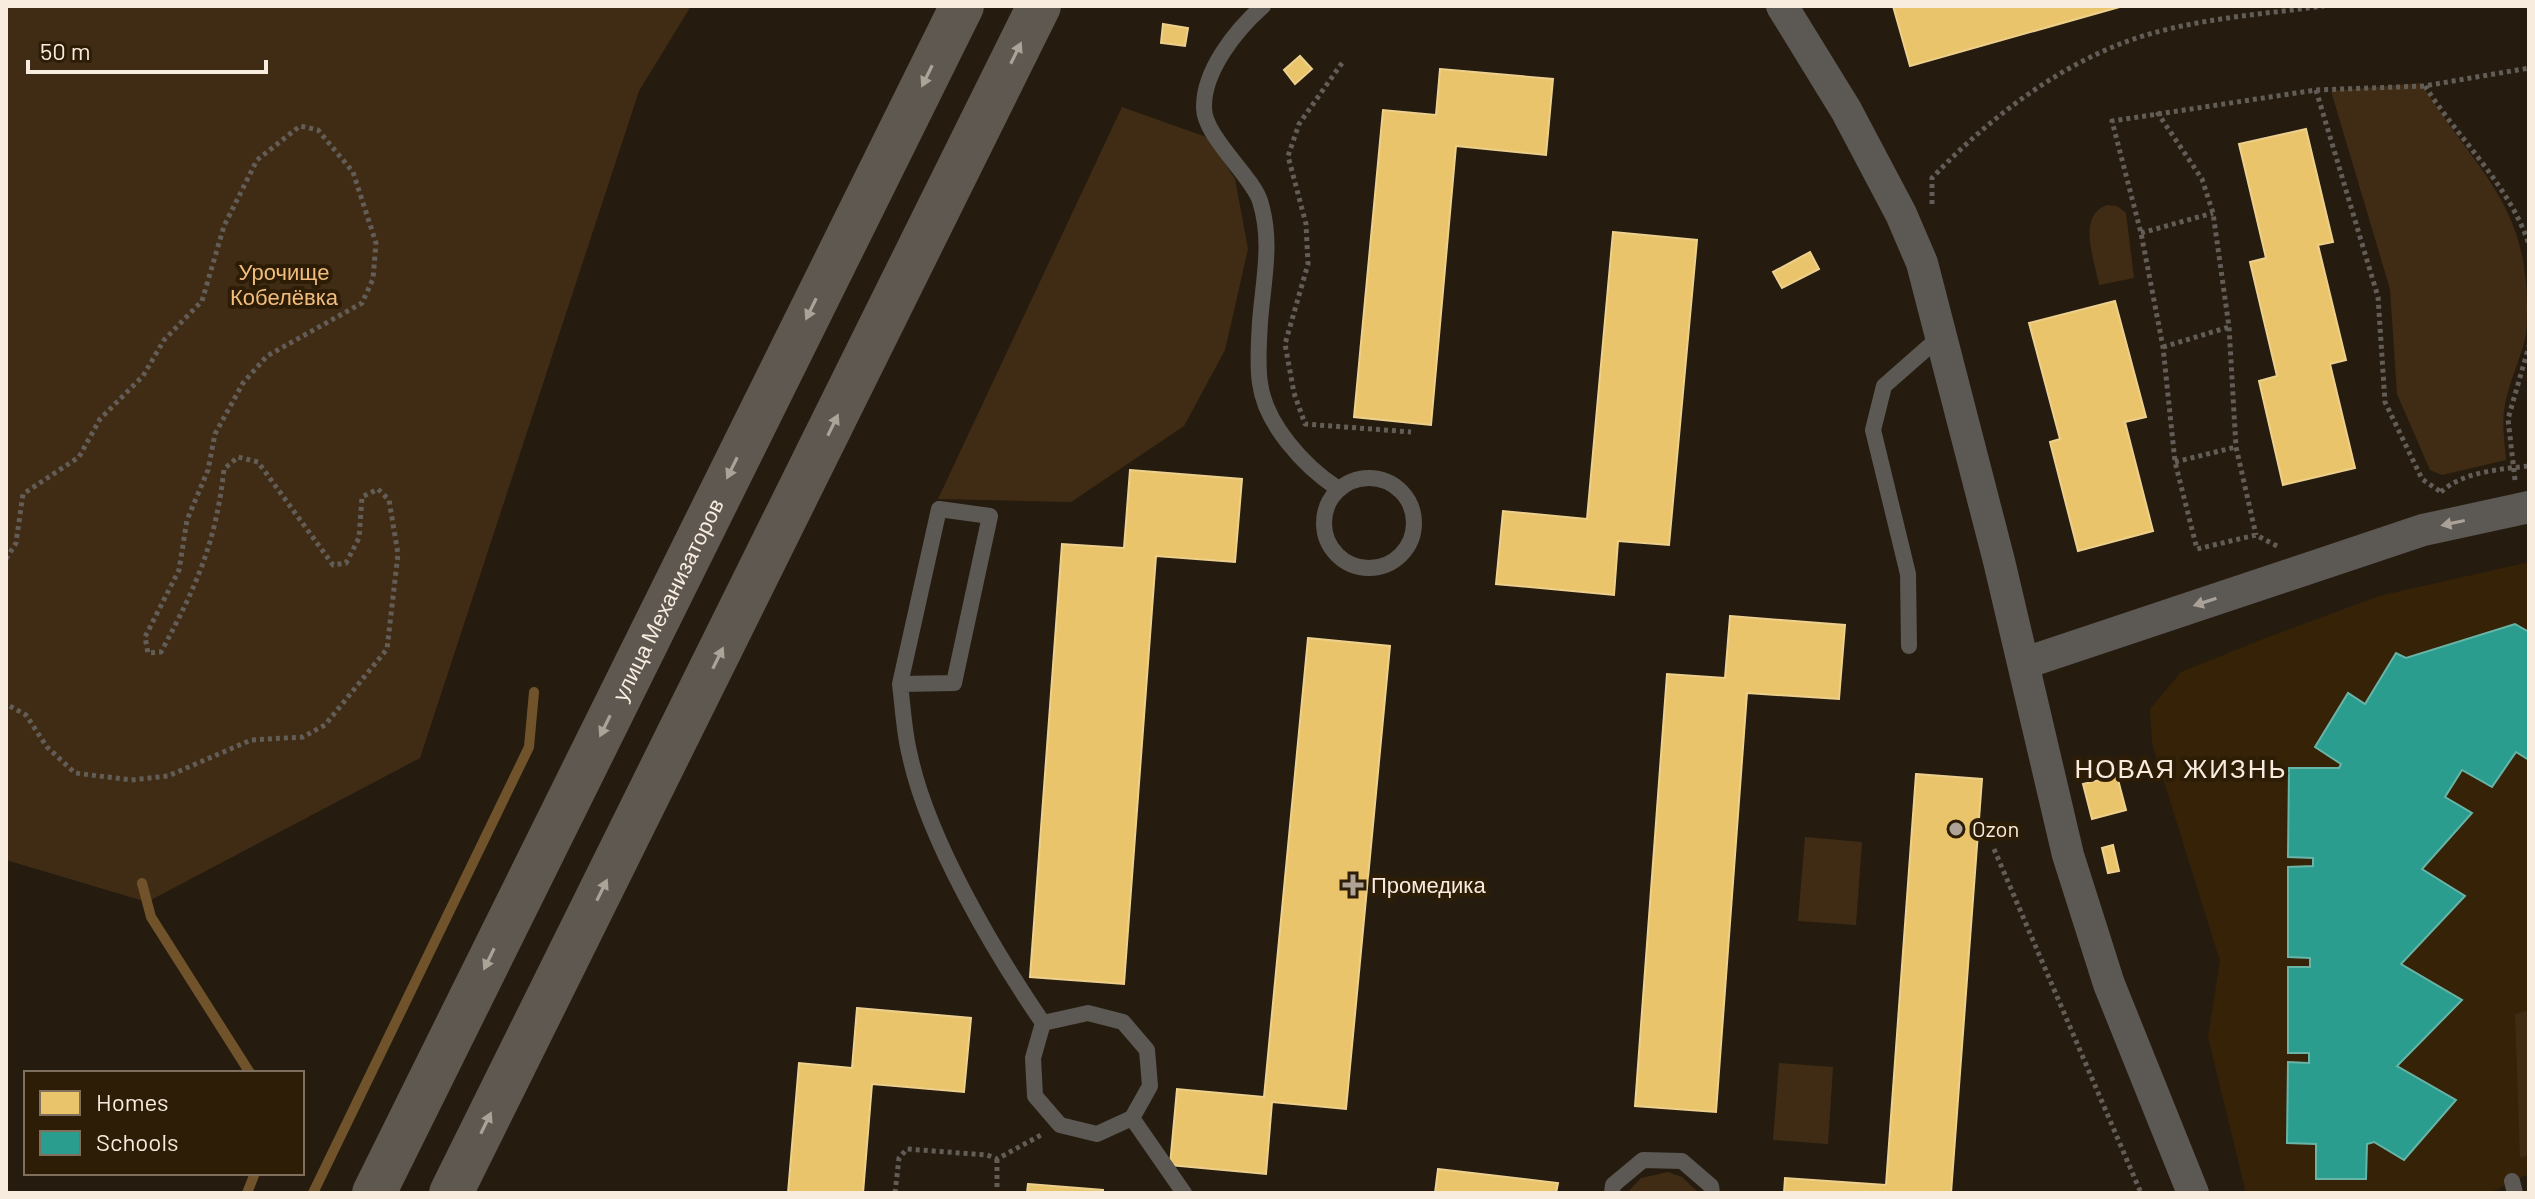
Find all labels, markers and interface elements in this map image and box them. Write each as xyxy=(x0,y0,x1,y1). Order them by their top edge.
scale bar xyxy=(28,24,266,74)
text: 50 m xyxy=(40,36,91,65)
one-way arrow xyxy=(1009,41,1023,65)
one-way arrow xyxy=(921,64,934,87)
park label: Урочище Кобелёвка xyxy=(230,258,339,309)
one-way arrow xyxy=(805,297,818,320)
one-way arrow xyxy=(827,413,840,436)
one-way arrow xyxy=(725,456,739,479)
street label: улица Механизаторов xyxy=(606,494,728,705)
one-way arrow xyxy=(2440,517,2465,530)
one-way arrow xyxy=(2193,596,2217,609)
one-way arrow xyxy=(711,646,724,669)
one-way arrow xyxy=(598,715,611,738)
district label: НОВАЯ ЖИЗНЬ xyxy=(2074,752,2288,783)
place label: Ozon xyxy=(1972,815,2019,841)
marker: Ozon xyxy=(1947,820,1965,838)
place label: Промедика xyxy=(1371,871,1486,898)
marker: Промедика xyxy=(1342,874,1364,896)
one-way arrow xyxy=(595,879,608,902)
one-way arrow xyxy=(483,948,496,971)
legend xyxy=(24,1071,304,1175)
text: Homes xyxy=(96,1087,169,1116)
one-way arrow xyxy=(479,1112,493,1135)
text: Schools xyxy=(96,1127,179,1156)

